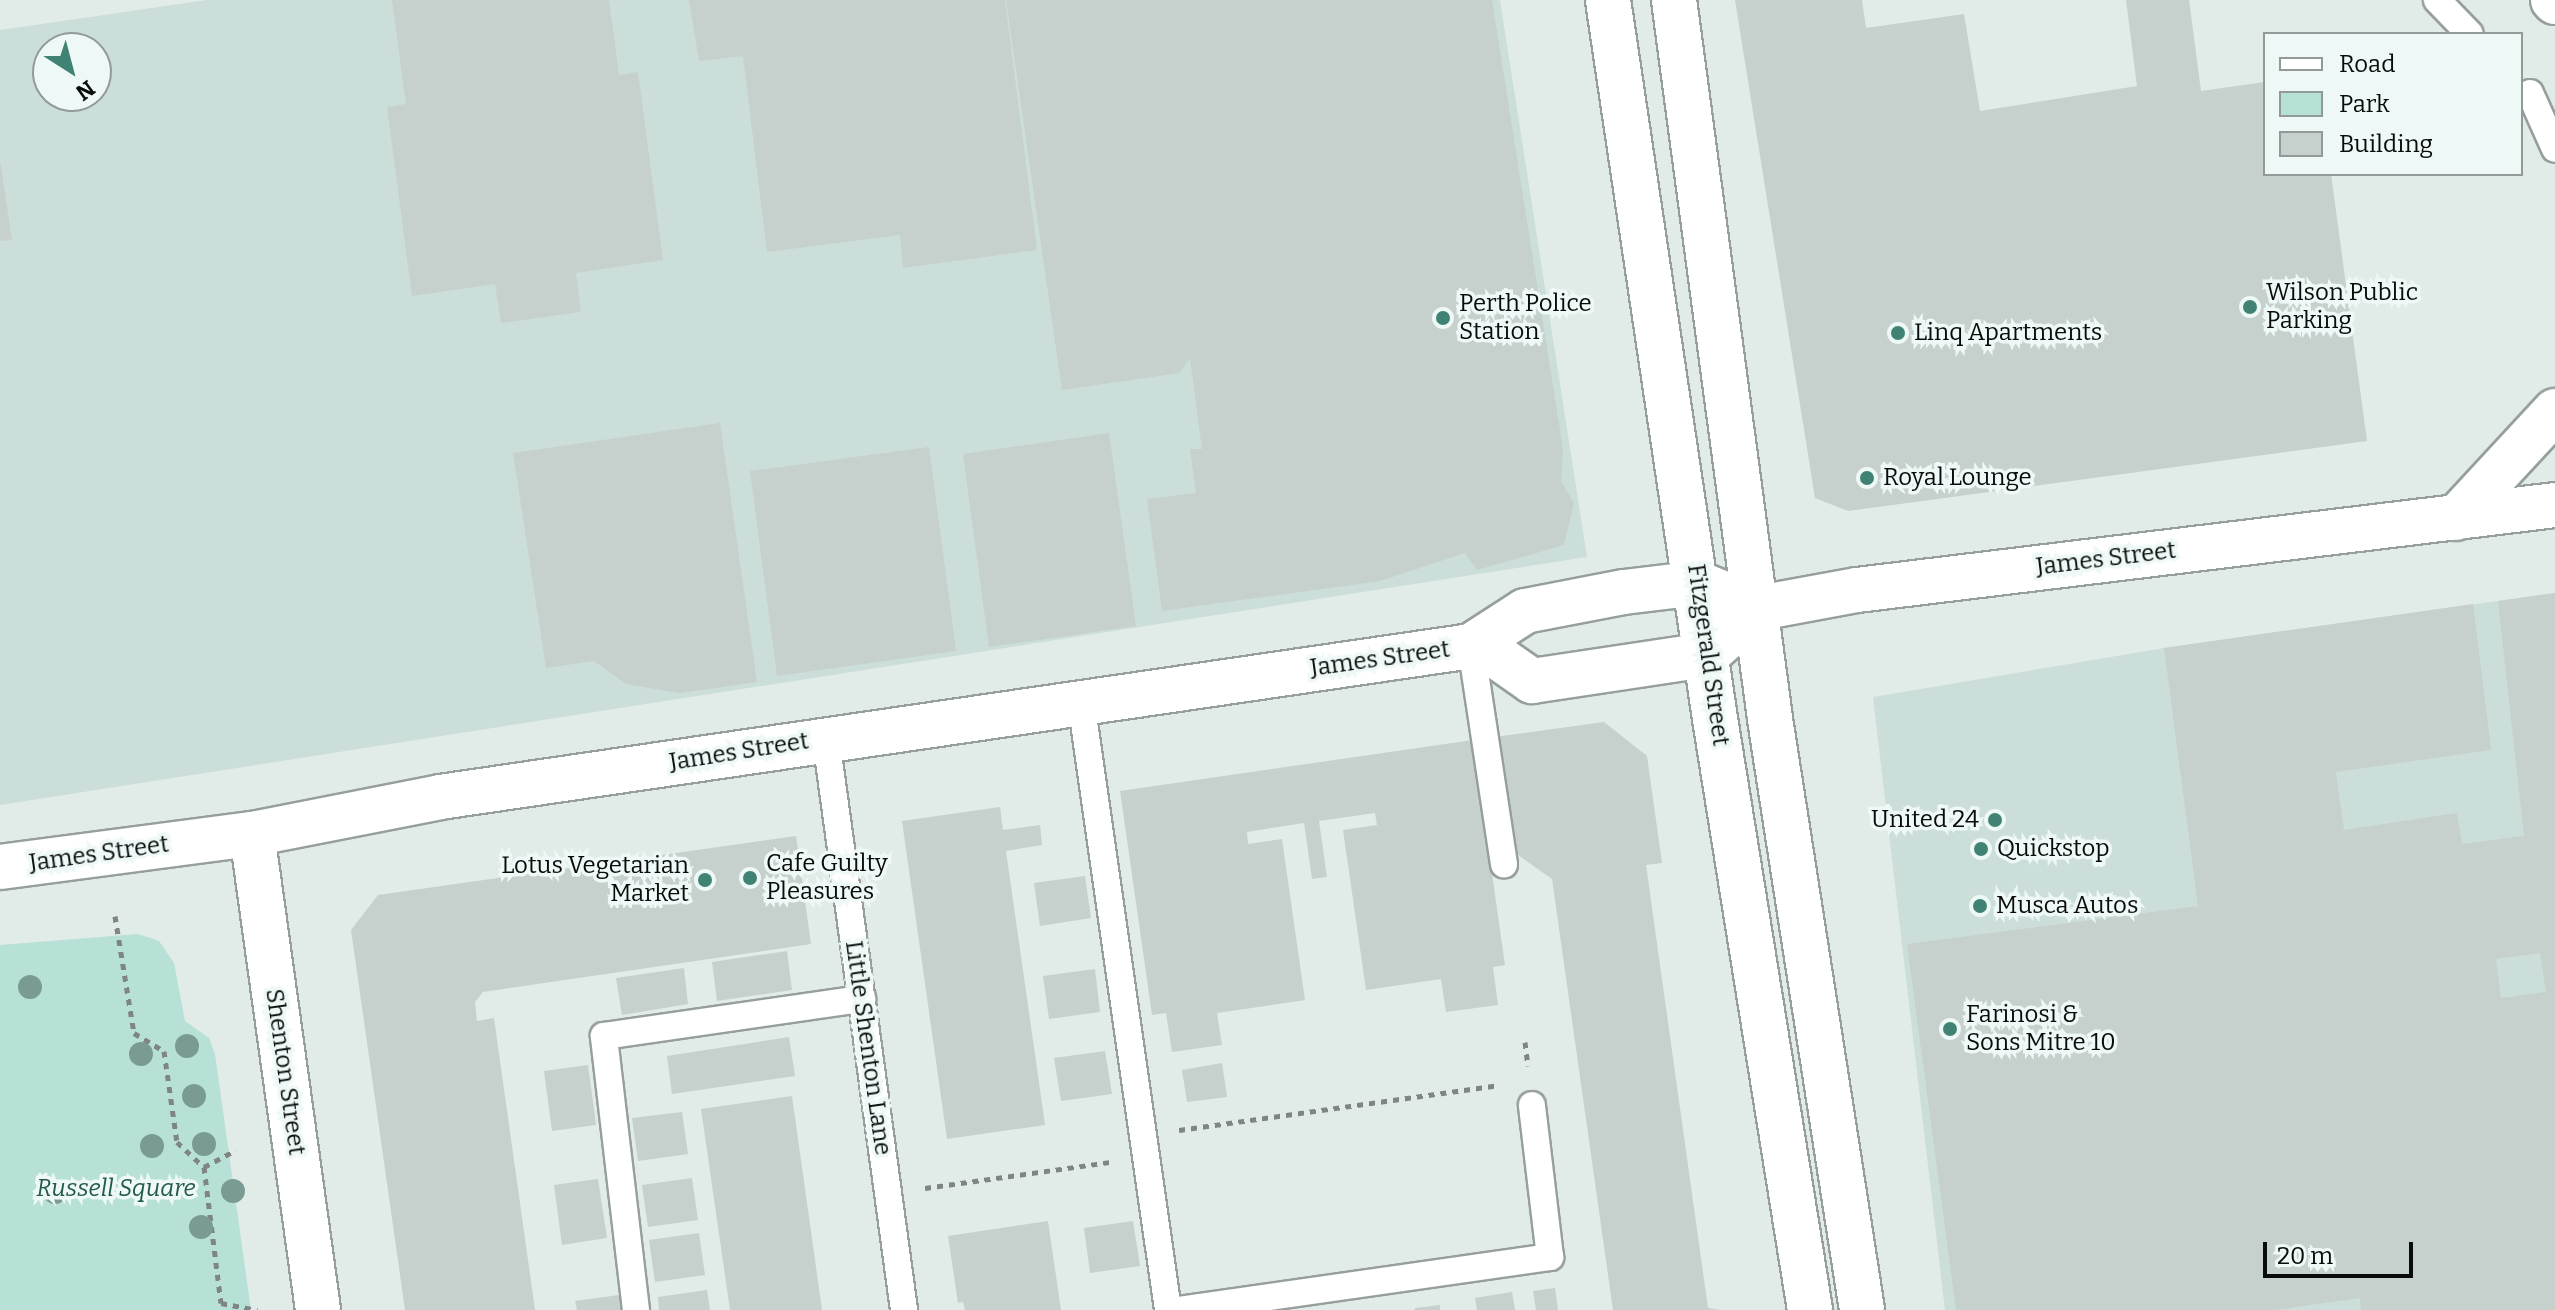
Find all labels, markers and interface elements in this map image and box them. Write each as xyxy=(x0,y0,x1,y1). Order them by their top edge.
north arrow xyxy=(32,32,112,112)
legend xyxy=(2263,32,2523,176)
text: Road xyxy=(2339,50,2395,78)
text: N xyxy=(70,74,100,106)
text: Park xyxy=(2339,90,2390,118)
text: Building xyxy=(2339,130,2433,158)
place label: Wilson Public Parking xyxy=(2266,279,2418,335)
place label: Perth Police Station xyxy=(1459,290,1592,346)
marker: Wilson Public Parking xyxy=(2241,298,2259,316)
marker: Perth Police Station xyxy=(1434,309,1452,327)
place label: Linq Apartments xyxy=(1914,319,2102,347)
marker: Linq Apartments xyxy=(1889,324,1907,342)
place label: Royal Lounge xyxy=(1883,464,2032,492)
marker: Royal Lounge xyxy=(1858,469,1876,487)
street label: James Street xyxy=(2034,536,2178,582)
street label: Fitzgerald Street xyxy=(1681,562,1735,748)
street label: James Street xyxy=(1308,635,1452,683)
street label: James Street xyxy=(667,727,811,777)
place label: United 24 xyxy=(1871,806,1979,834)
marker: United 24 xyxy=(1986,811,2004,829)
street label: James Street xyxy=(27,830,171,878)
place label: Quickstop xyxy=(1997,835,2110,863)
marker: Quickstop xyxy=(1972,840,1990,858)
place label: Cafe Guilty Pleasures xyxy=(766,850,888,906)
place label: Lotus Vegetarian Market xyxy=(501,852,689,908)
marker: Cafe Guilty Pleasures xyxy=(741,869,759,887)
marker: Lotus Vegetarian Market xyxy=(696,871,714,889)
place label: Musca Autos xyxy=(1996,892,2138,920)
marker: Musca Autos xyxy=(1971,897,1989,915)
street label: Little Shenton Lane xyxy=(839,939,897,1157)
street label: Shenton Street xyxy=(259,987,311,1157)
place label: Farinosi & Sons Mitre 10 xyxy=(1966,1001,2116,1057)
marker: Farinosi & Sons Mitre 10 xyxy=(1941,1020,1959,1038)
park label: Russell Square xyxy=(36,1175,196,1203)
scale bar xyxy=(2267,1226,2417,1276)
text: 20 m xyxy=(2277,1242,2333,1270)

